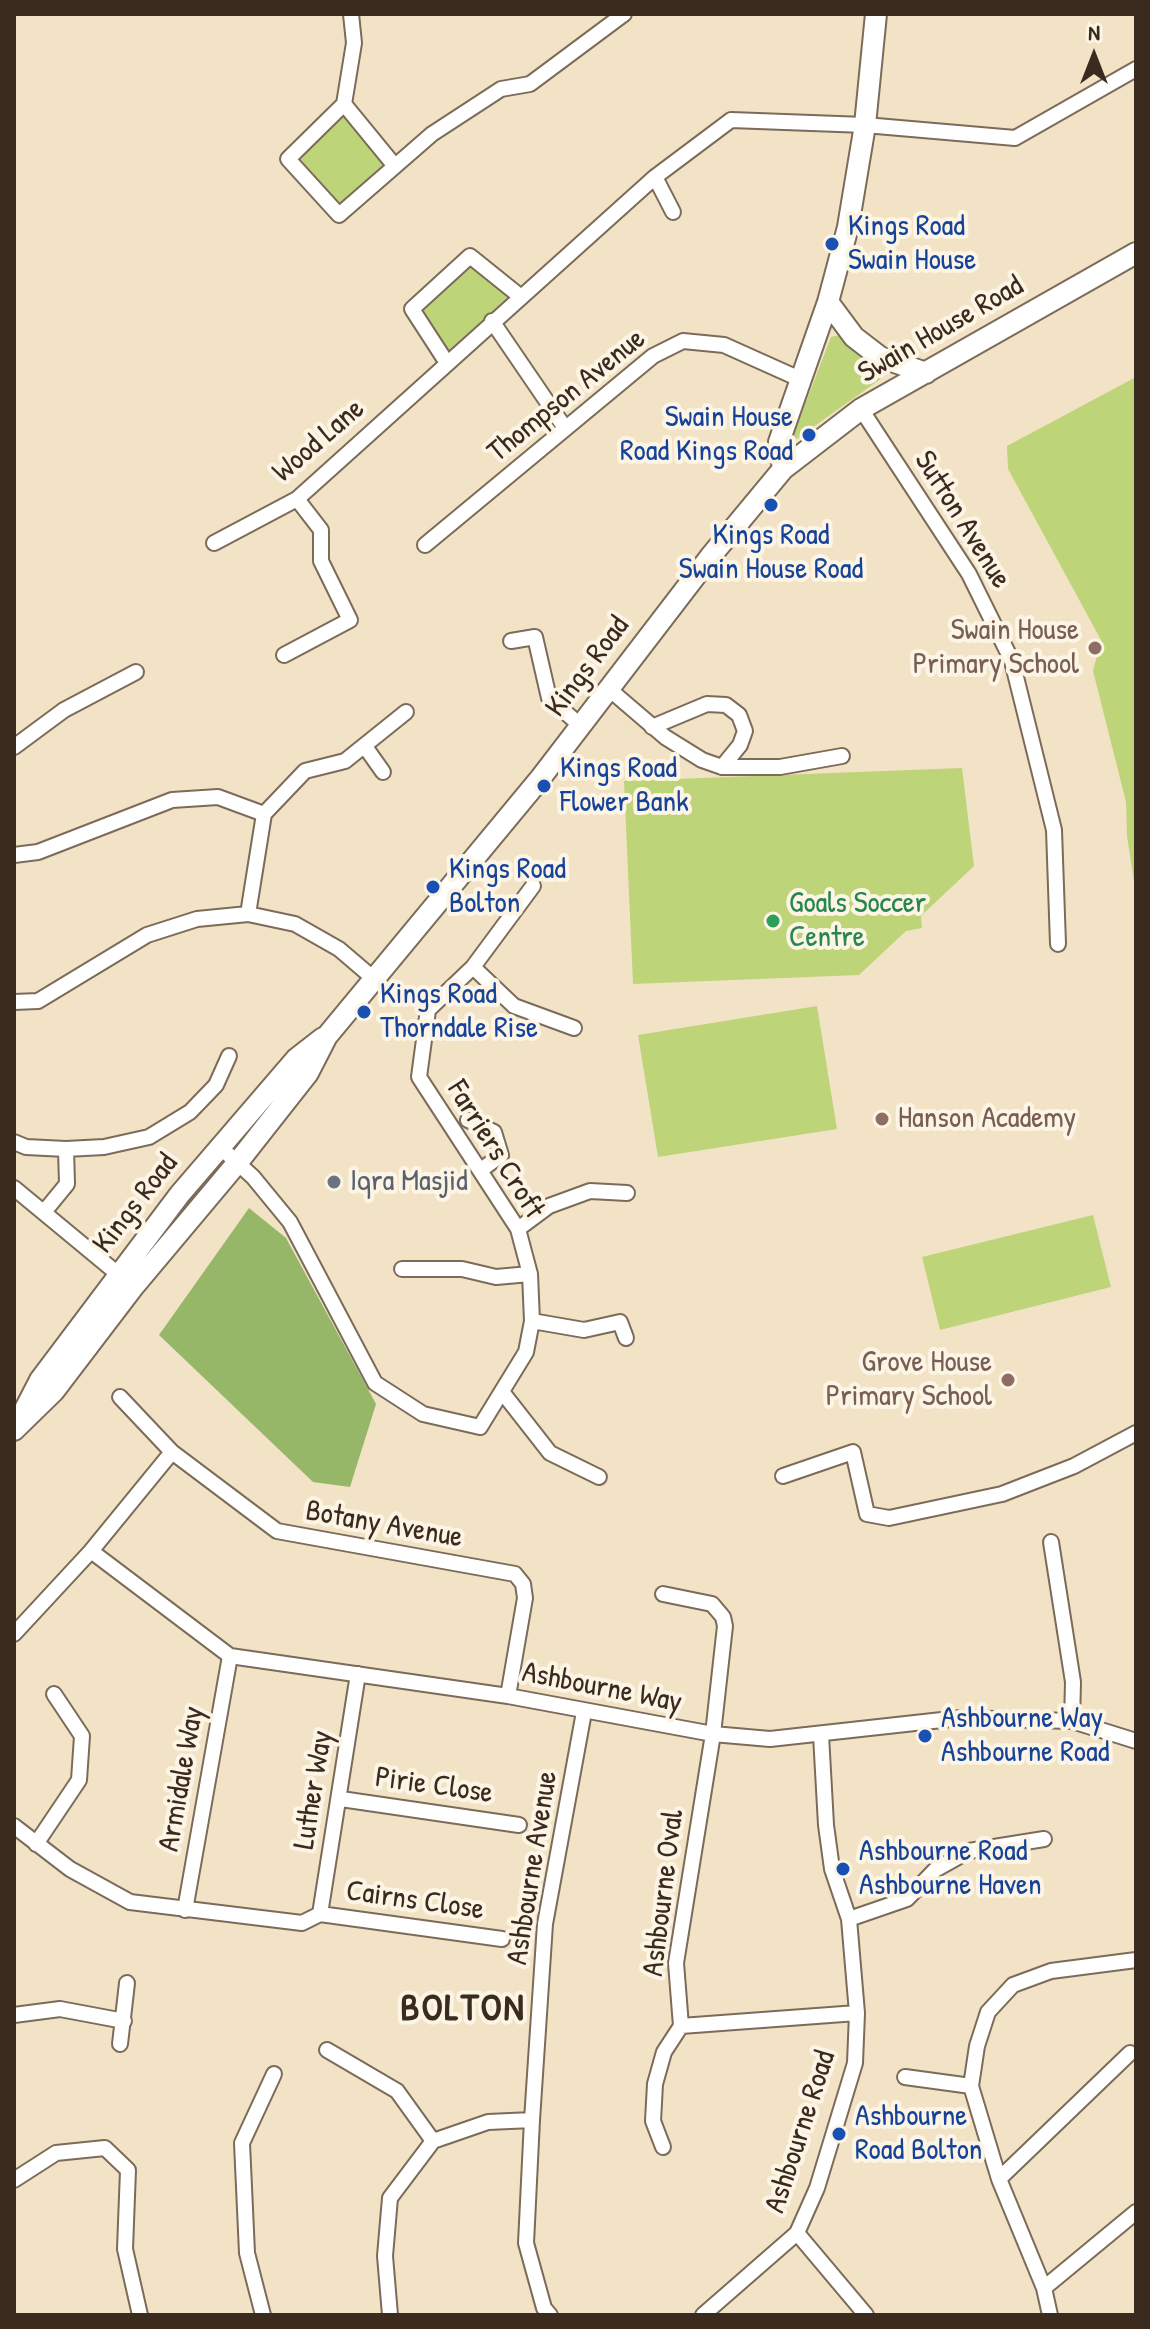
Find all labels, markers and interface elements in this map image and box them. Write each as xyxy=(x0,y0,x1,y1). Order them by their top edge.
north arrow xyxy=(1054,16,1134,96)
text: N xyxy=(1088,17,1100,47)
place label: Kings Road Swain House xyxy=(848,209,976,280)
marker: Kings Road Swain House xyxy=(823,235,841,253)
street label: Swain House Road xyxy=(852,268,1030,392)
street label: Thompson Avenue xyxy=(481,322,653,470)
street label: Wood Lane xyxy=(266,391,372,491)
place label: Swain House Road Kings Road xyxy=(620,400,793,470)
marker: Swain House Road Kings Road xyxy=(800,426,818,444)
street label: Sutton Avenue xyxy=(906,445,1018,595)
marker: Kings Road Swain House Road xyxy=(762,496,780,514)
place label: Kings Road Swain House Road xyxy=(679,518,863,588)
street label: Kings Road xyxy=(538,609,638,725)
place label: Swain House Primary School xyxy=(913,613,1079,684)
marker: Swain House Primary School xyxy=(1086,639,1104,657)
place label: Kings Road Flower Bank xyxy=(560,751,689,822)
marker: Kings Road Flower Bank xyxy=(535,777,553,795)
place label: Kings Road Bolton xyxy=(449,852,566,922)
marker: Kings Road Bolton xyxy=(424,878,442,896)
place label: Goals Soccer Centre xyxy=(789,886,926,956)
marker: Goals Soccer Centre xyxy=(764,912,782,930)
place label: Kings Road Thorndale Rise xyxy=(380,977,538,1048)
marker: Kings Road Thorndale Rise xyxy=(355,1003,373,1021)
street label: Farriers Croft xyxy=(438,1074,552,1226)
place label: Hanson Academy xyxy=(898,1101,1076,1137)
marker: Hanson Academy xyxy=(873,1110,891,1128)
street label: Kings Road xyxy=(86,1147,186,1261)
place label: Iqra Masjid xyxy=(350,1164,468,1200)
marker: Iqra Masjid xyxy=(325,1173,343,1191)
place label: Grove House Primary School xyxy=(826,1345,992,1416)
marker: Grove House Primary School xyxy=(999,1371,1017,1389)
street label: Botany Avenue xyxy=(303,1494,465,1556)
street label: Ashbourne Way xyxy=(519,1655,685,1721)
place label: Ashbourne Way Ashbourne Road xyxy=(941,1701,1109,1772)
street label: Armidale Way xyxy=(152,1704,212,1854)
marker: Ashbourne Way Ashbourne Road xyxy=(916,1727,934,1745)
street label: Luther Way xyxy=(287,1728,341,1852)
street label: Pirie Close xyxy=(373,1760,495,1812)
street label: Ashbourne Avenue xyxy=(500,1769,566,1967)
street label: Ashbourne Oval xyxy=(636,1808,692,1978)
place label: Ashbourne Road Ashbourne Haven xyxy=(859,1834,1041,1904)
marker: Ashbourne Road Ashbourne Haven xyxy=(834,1860,852,1878)
street label: Cairns Close xyxy=(344,1874,486,1928)
district label: BOLTON xyxy=(400,1987,526,2033)
street label: Ashbourne Road xyxy=(758,2046,844,2218)
place label: Ashbourne Road Bolton xyxy=(855,2099,982,2170)
marker: Ashbourne Road Bolton xyxy=(830,2125,848,2143)

